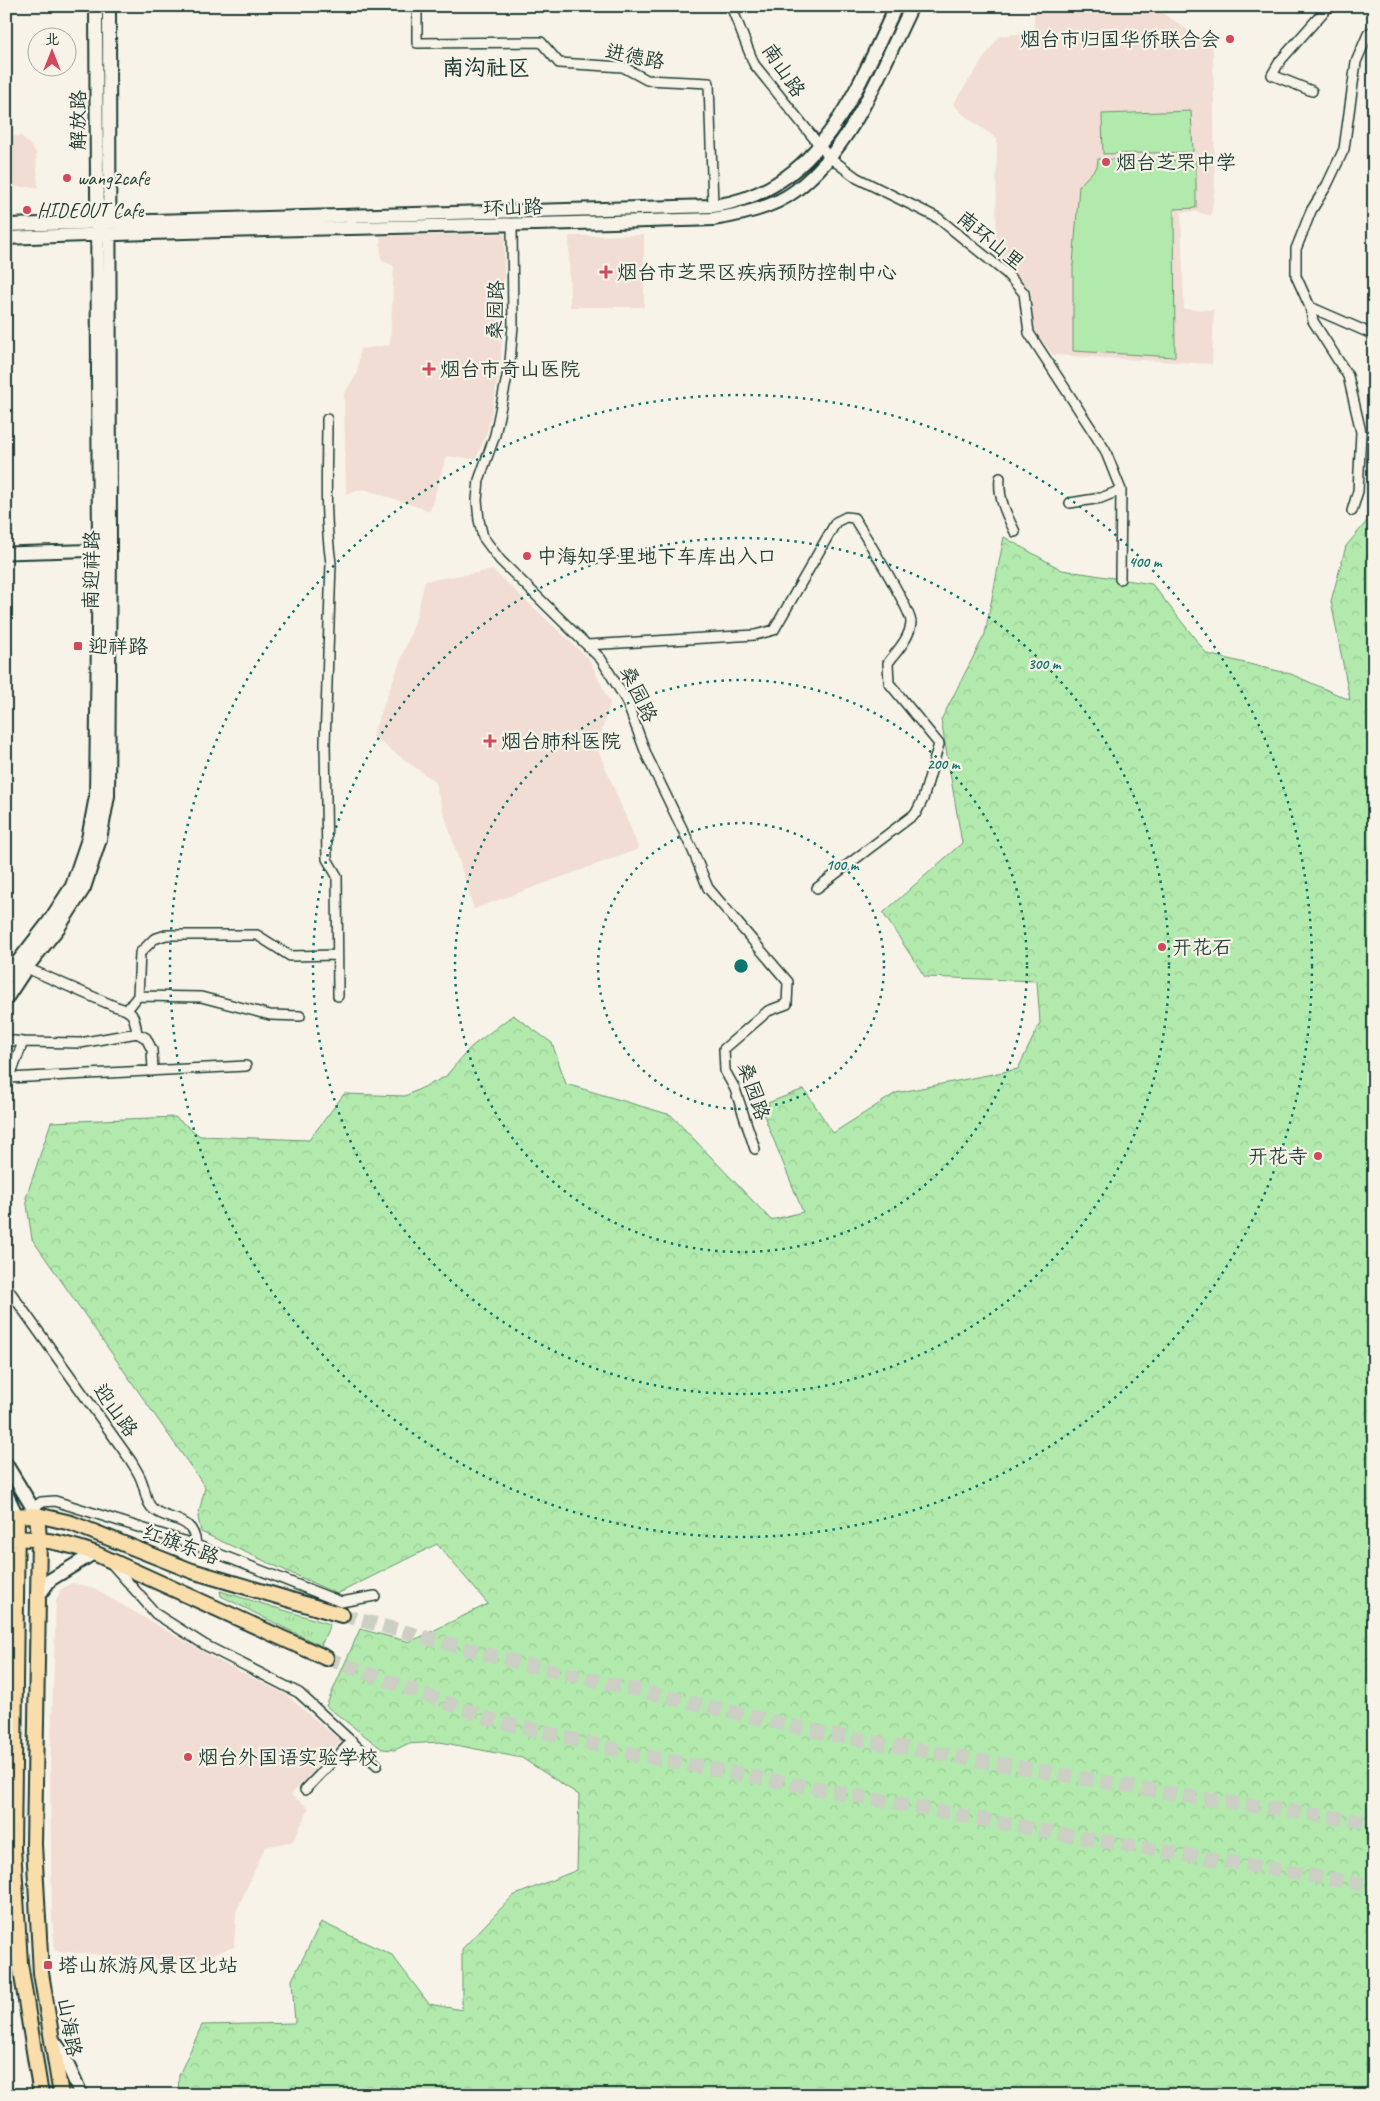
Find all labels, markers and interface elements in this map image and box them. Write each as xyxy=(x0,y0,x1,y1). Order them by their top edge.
place label: 烟台市归国华侨联合会 xyxy=(1020,27,1220,52)
north arrow xyxy=(28,28,78,78)
text: 北 xyxy=(45,31,59,48)
marker: 烟台市归国华侨联合会 xyxy=(1224,33,1236,45)
street label: 进德路 xyxy=(603,38,668,75)
street label: 南山路 xyxy=(756,38,811,103)
district label: 南沟社区 xyxy=(442,54,530,82)
street label: 解放路 xyxy=(66,89,91,150)
place label: 烟台芝罘中学 xyxy=(1116,150,1236,175)
marker: 烟台芝罘中学 xyxy=(1100,156,1112,168)
place label: wang2cafe xyxy=(77,166,151,191)
marker: wang2cafe xyxy=(61,172,73,184)
street label: 环山路 xyxy=(483,194,544,221)
place label: HIDEOUT Cafe xyxy=(37,198,145,223)
marker: HIDEOUT Cafe xyxy=(21,204,33,216)
street label: 南环山里 xyxy=(952,205,1029,276)
place label: 烟台市芝罘区疾病预防控制中心 xyxy=(617,260,897,285)
marker: 烟台市芝罘区疾病预防控制中心 xyxy=(599,265,613,279)
street label: 桑园路 xyxy=(482,279,509,340)
place label: 烟台市奇山医院 xyxy=(440,357,580,382)
marker: 烟台市奇山医院 xyxy=(422,362,436,376)
street label: 南迎祥路 xyxy=(78,529,105,610)
place label: 中海知孚里地下车库出入口 xyxy=(537,544,777,569)
marker: 中海知孚里地下车库出入口 xyxy=(521,550,533,562)
text: 400 m xyxy=(1129,553,1163,572)
place label: 迎祥路 xyxy=(88,634,149,659)
marker: 迎祥路 xyxy=(72,640,84,652)
text: 300 m xyxy=(1028,655,1062,674)
street label: 桑园路 xyxy=(614,662,663,728)
place label: 烟台肺科医院 xyxy=(501,729,621,754)
marker: 烟台肺科医院 xyxy=(483,734,497,748)
text: 200 m xyxy=(927,755,961,774)
text: 100 m xyxy=(826,856,860,875)
place label: 开花石 xyxy=(1172,935,1232,960)
marker: 开花石 xyxy=(1156,941,1168,953)
centre of rings xyxy=(732,957,750,975)
street label: 桑园路 xyxy=(732,1059,775,1125)
place label: 开花寺 xyxy=(1248,1144,1308,1169)
marker: 开花寺 xyxy=(1312,1150,1324,1162)
street label: 迎山路 xyxy=(88,1379,144,1443)
street label: 红旗东路 xyxy=(139,1519,224,1570)
place label: 烟台外国语实验学校 xyxy=(198,1745,378,1770)
marker: 烟台外国语实验学校 xyxy=(182,1751,194,1763)
place label: 塔山旅游风景区北站 xyxy=(58,1953,238,1978)
marker: 塔山旅游风景区北站 xyxy=(42,1959,54,1971)
street label: 山海路 xyxy=(52,1995,87,2060)

